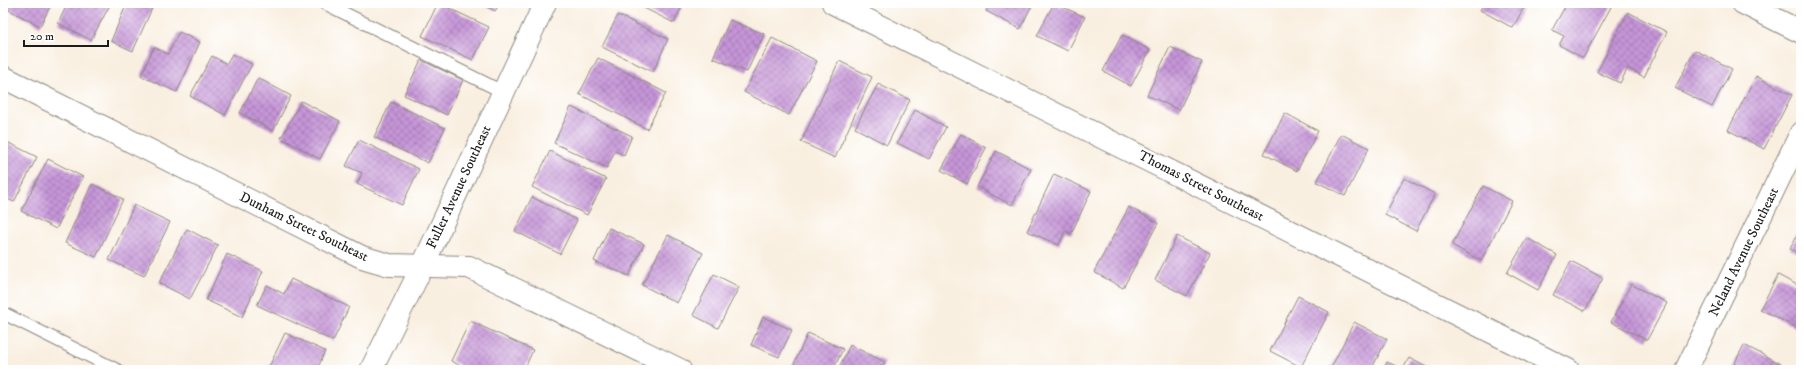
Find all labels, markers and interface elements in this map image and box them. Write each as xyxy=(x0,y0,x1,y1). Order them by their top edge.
scale bar xyxy=(24,22,108,48)
text: 20 m xyxy=(30,29,54,44)
street label: Fuller Avenue Southeast xyxy=(422,122,496,252)
street label: Thomas Street Southeast xyxy=(1135,147,1267,226)
street label: Neland Avenue Southeast xyxy=(1705,184,1783,319)
street label: Dunham Street Southeast xyxy=(237,188,372,266)

